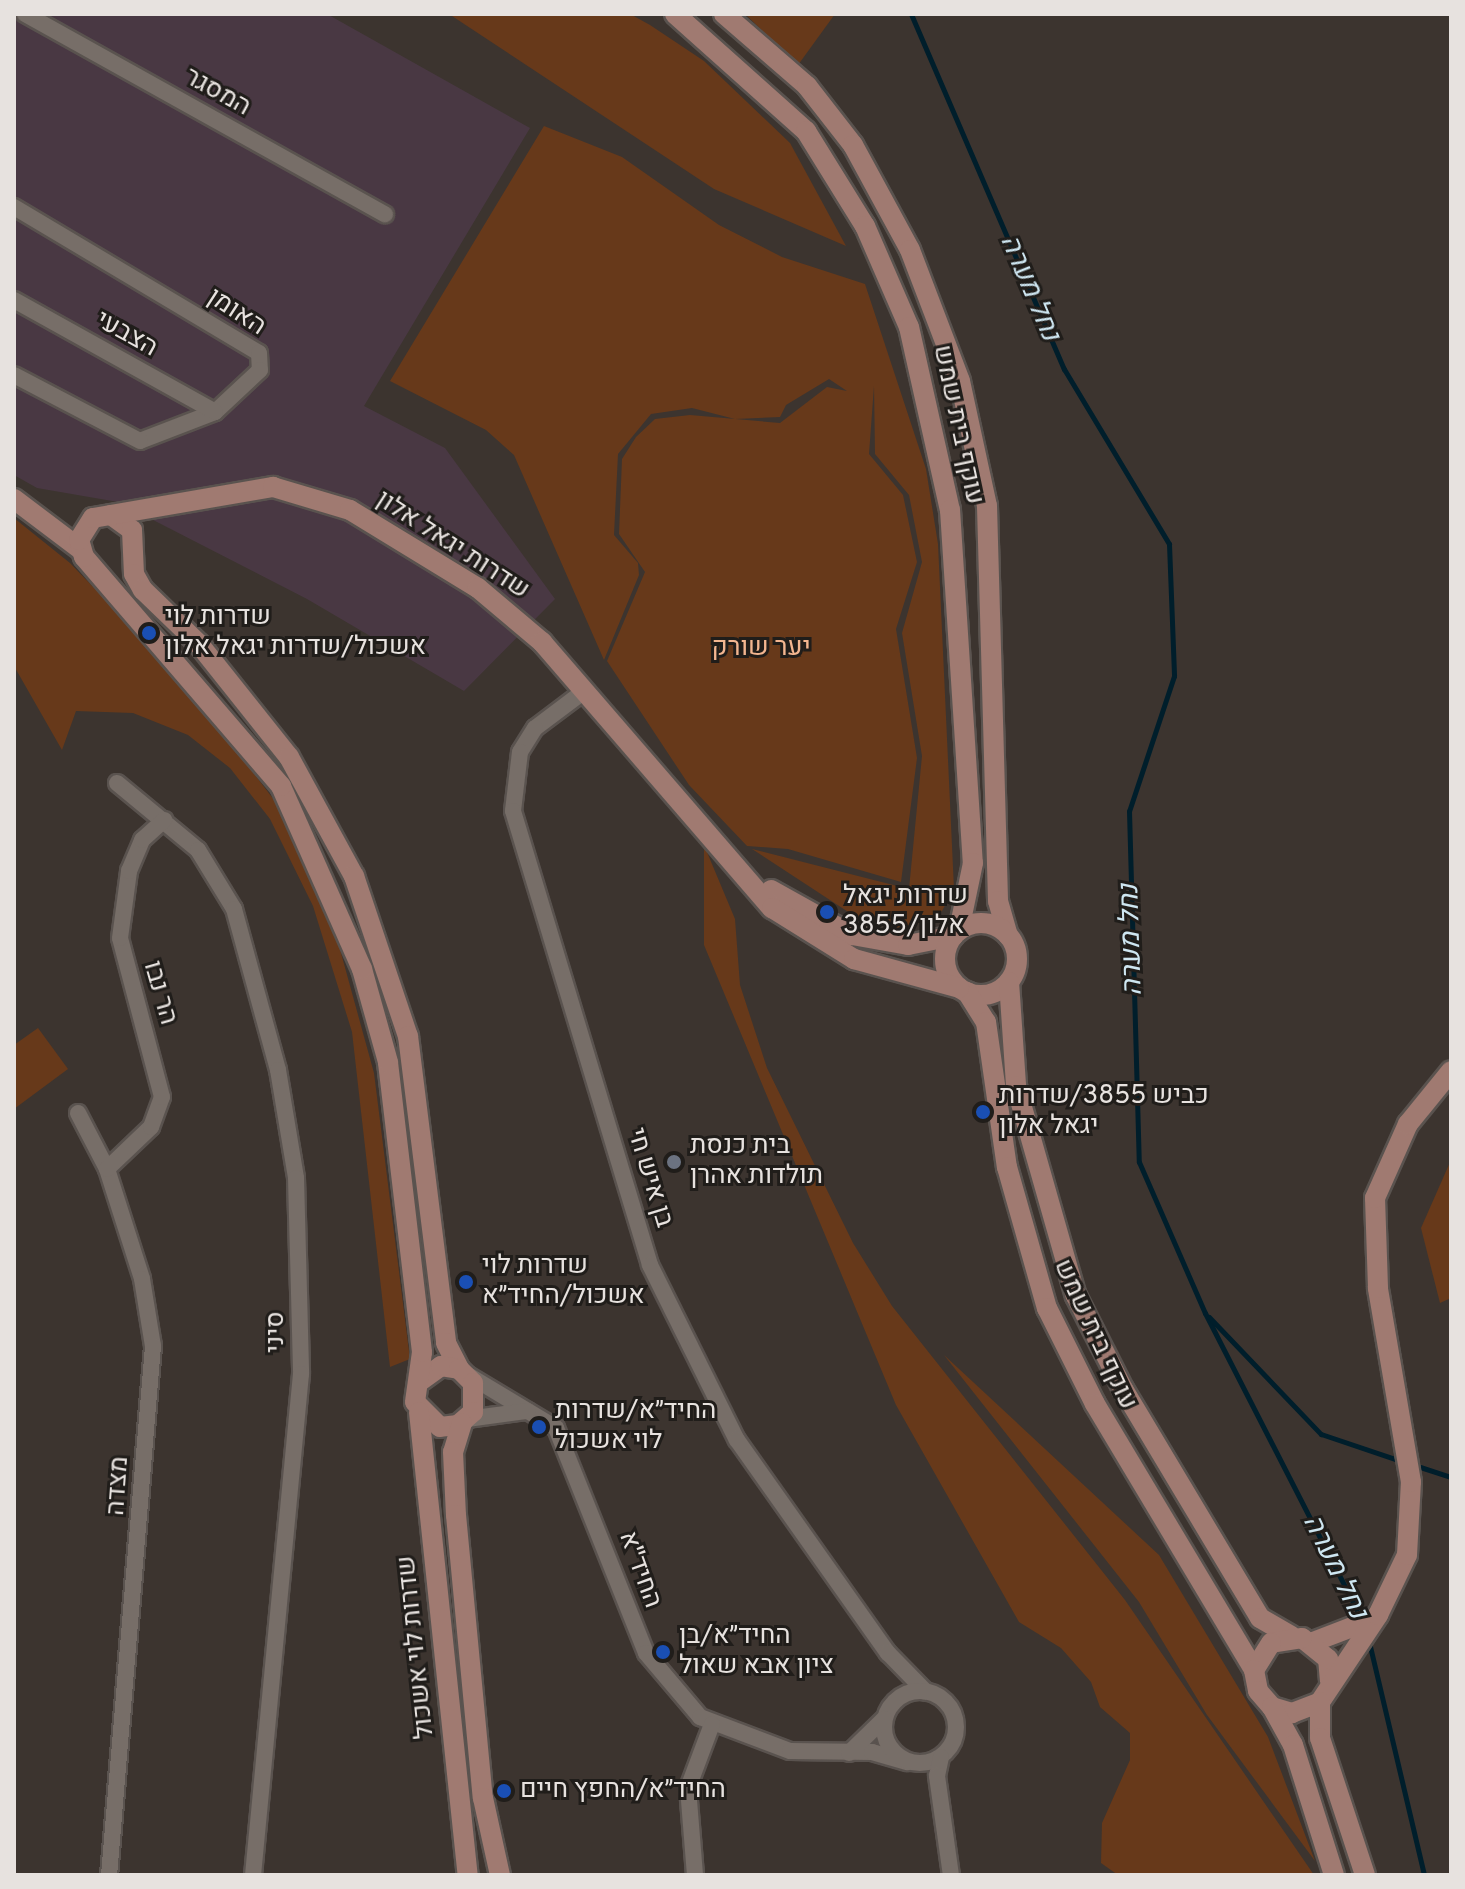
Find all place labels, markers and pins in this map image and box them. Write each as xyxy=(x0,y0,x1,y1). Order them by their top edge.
place label: שדרות לוי אשכול/שדרות יגאל אלון xyxy=(165,602,426,664)
marker: שדרות לוי אשכול/שדרות יגאל אלון xyxy=(140,624,158,642)
place label: שדרות יגאל אלון/3855 xyxy=(843,881,968,942)
marker: שדרות יגאל אלון/3855 xyxy=(818,903,836,921)
place label: כביש 3855/שדרות יגאל אלון xyxy=(999,1081,1209,1142)
marker: כביש 3855/שדרות יגאל אלון xyxy=(974,1103,992,1121)
place label: בית כנסת תולדות אהרן xyxy=(690,1131,823,1192)
marker: בית כנסת תולדות אהרן xyxy=(665,1153,683,1171)
place label: שדרות לוי אשכול/החיד״א xyxy=(482,1251,645,1312)
marker: שדרות לוי אשכול/החיד״א xyxy=(457,1273,475,1291)
place label: החיד״א/שדרות לוי אשכול xyxy=(555,1396,716,1458)
marker: החיד״א/שדרות לוי אשכול xyxy=(530,1418,548,1436)
place label: החיד״א/בן ציון אבא שאול xyxy=(679,1621,834,1682)
marker: החיד״א/בן ציון אבא שאול xyxy=(654,1643,672,1661)
place label: החיד״א/החפץ חיים xyxy=(520,1775,726,1807)
marker: החיד״א/החפץ חיים xyxy=(495,1782,513,1800)

